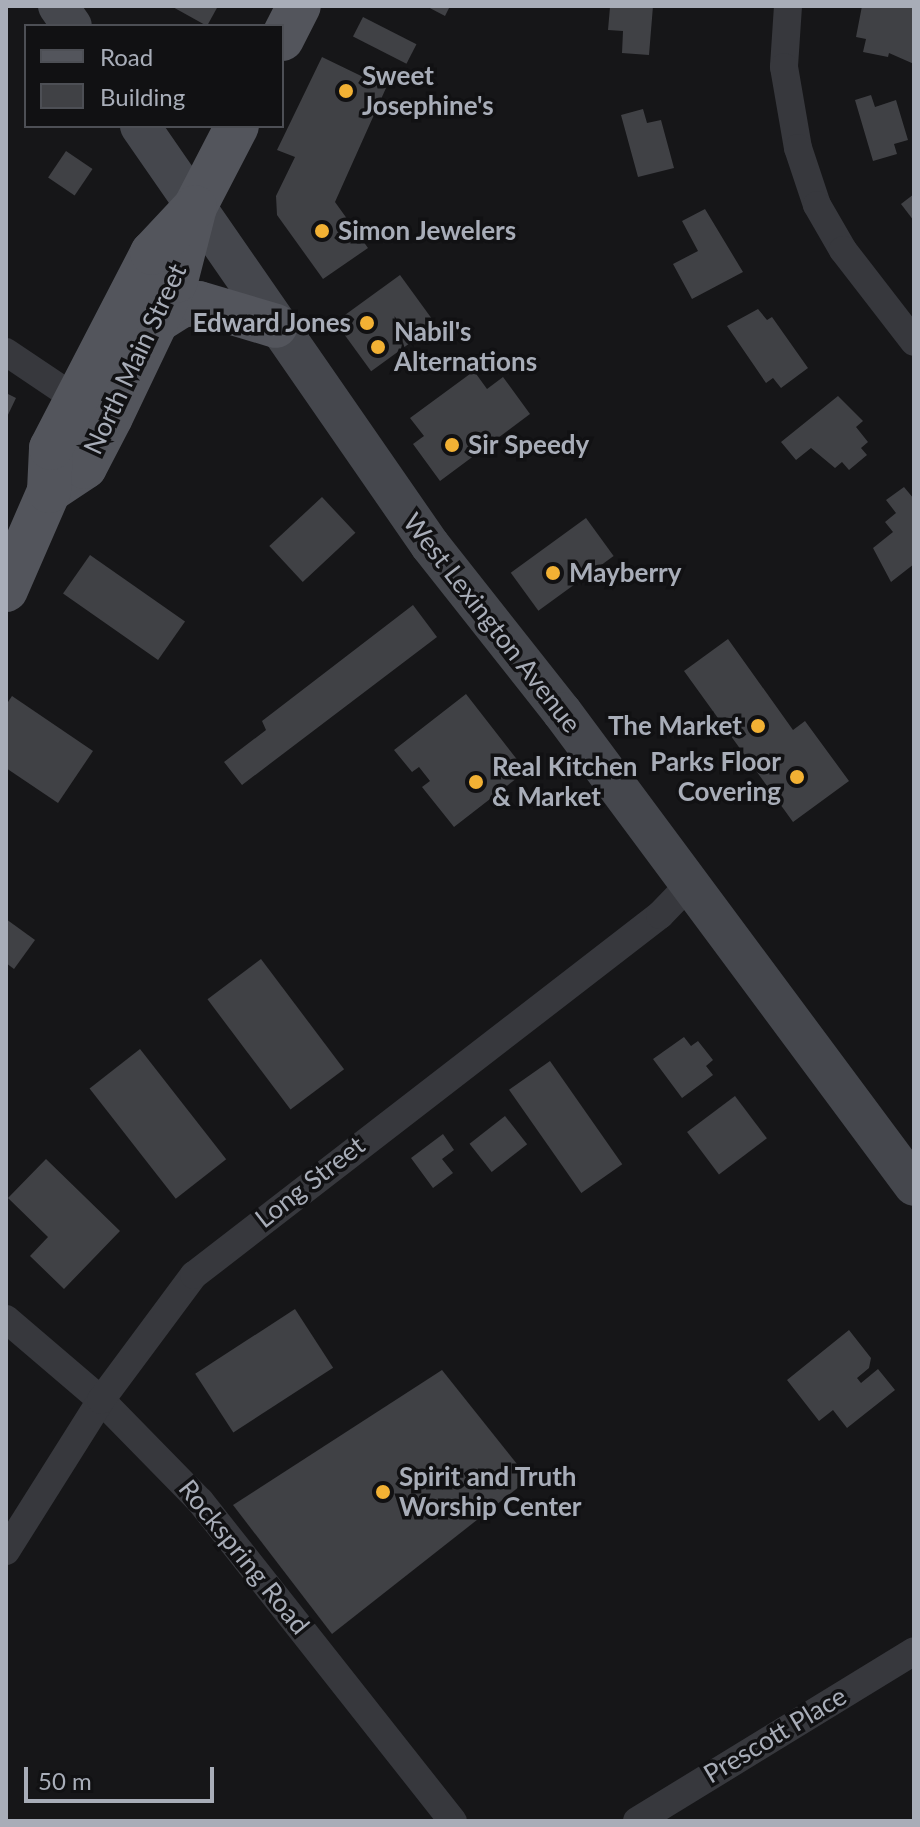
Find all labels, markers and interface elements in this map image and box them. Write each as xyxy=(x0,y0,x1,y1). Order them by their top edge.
legend xyxy=(24,24,284,128)
text: Road xyxy=(100,42,153,71)
place label: Sweet Josephine's xyxy=(362,60,494,122)
text: Building xyxy=(100,82,185,111)
marker: Sweet Josephine's xyxy=(337,82,355,100)
place label: Simon Jewelers xyxy=(338,215,517,247)
marker: Simon Jewelers xyxy=(313,222,331,240)
street label: North Main Street xyxy=(77,259,193,459)
place label: Edward Jones xyxy=(192,307,351,339)
marker: Edward Jones xyxy=(358,314,376,332)
place label: Nabil's Alternations xyxy=(394,316,537,378)
marker: Nabil's Alternations xyxy=(369,338,387,356)
place label: Sir Speedy xyxy=(468,429,590,461)
marker: Sir Speedy xyxy=(443,436,461,454)
street label: West Lexington Avenue xyxy=(396,507,588,739)
place label: Mayberry xyxy=(569,557,682,589)
marker: Mayberry xyxy=(544,564,562,582)
place label: The Market xyxy=(608,710,742,742)
marker: The Market xyxy=(749,717,767,735)
place label: Parks Floor Covering xyxy=(650,746,781,808)
place label: Real Kitchen & Market xyxy=(492,751,637,812)
marker: Parks Floor Covering xyxy=(788,768,806,786)
marker: Real Kitchen & Market xyxy=(467,773,485,791)
street label: Long Street xyxy=(249,1130,371,1234)
place label: Spirit and Truth Worship Center xyxy=(399,1461,582,1522)
street label: Rockspring Road xyxy=(172,1473,316,1641)
marker: Spirit and Truth Worship Center xyxy=(374,1483,392,1501)
street label: Prescott Place xyxy=(698,1680,852,1790)
scale bar xyxy=(28,1751,218,1801)
text: 50 m xyxy=(38,1766,92,1795)

